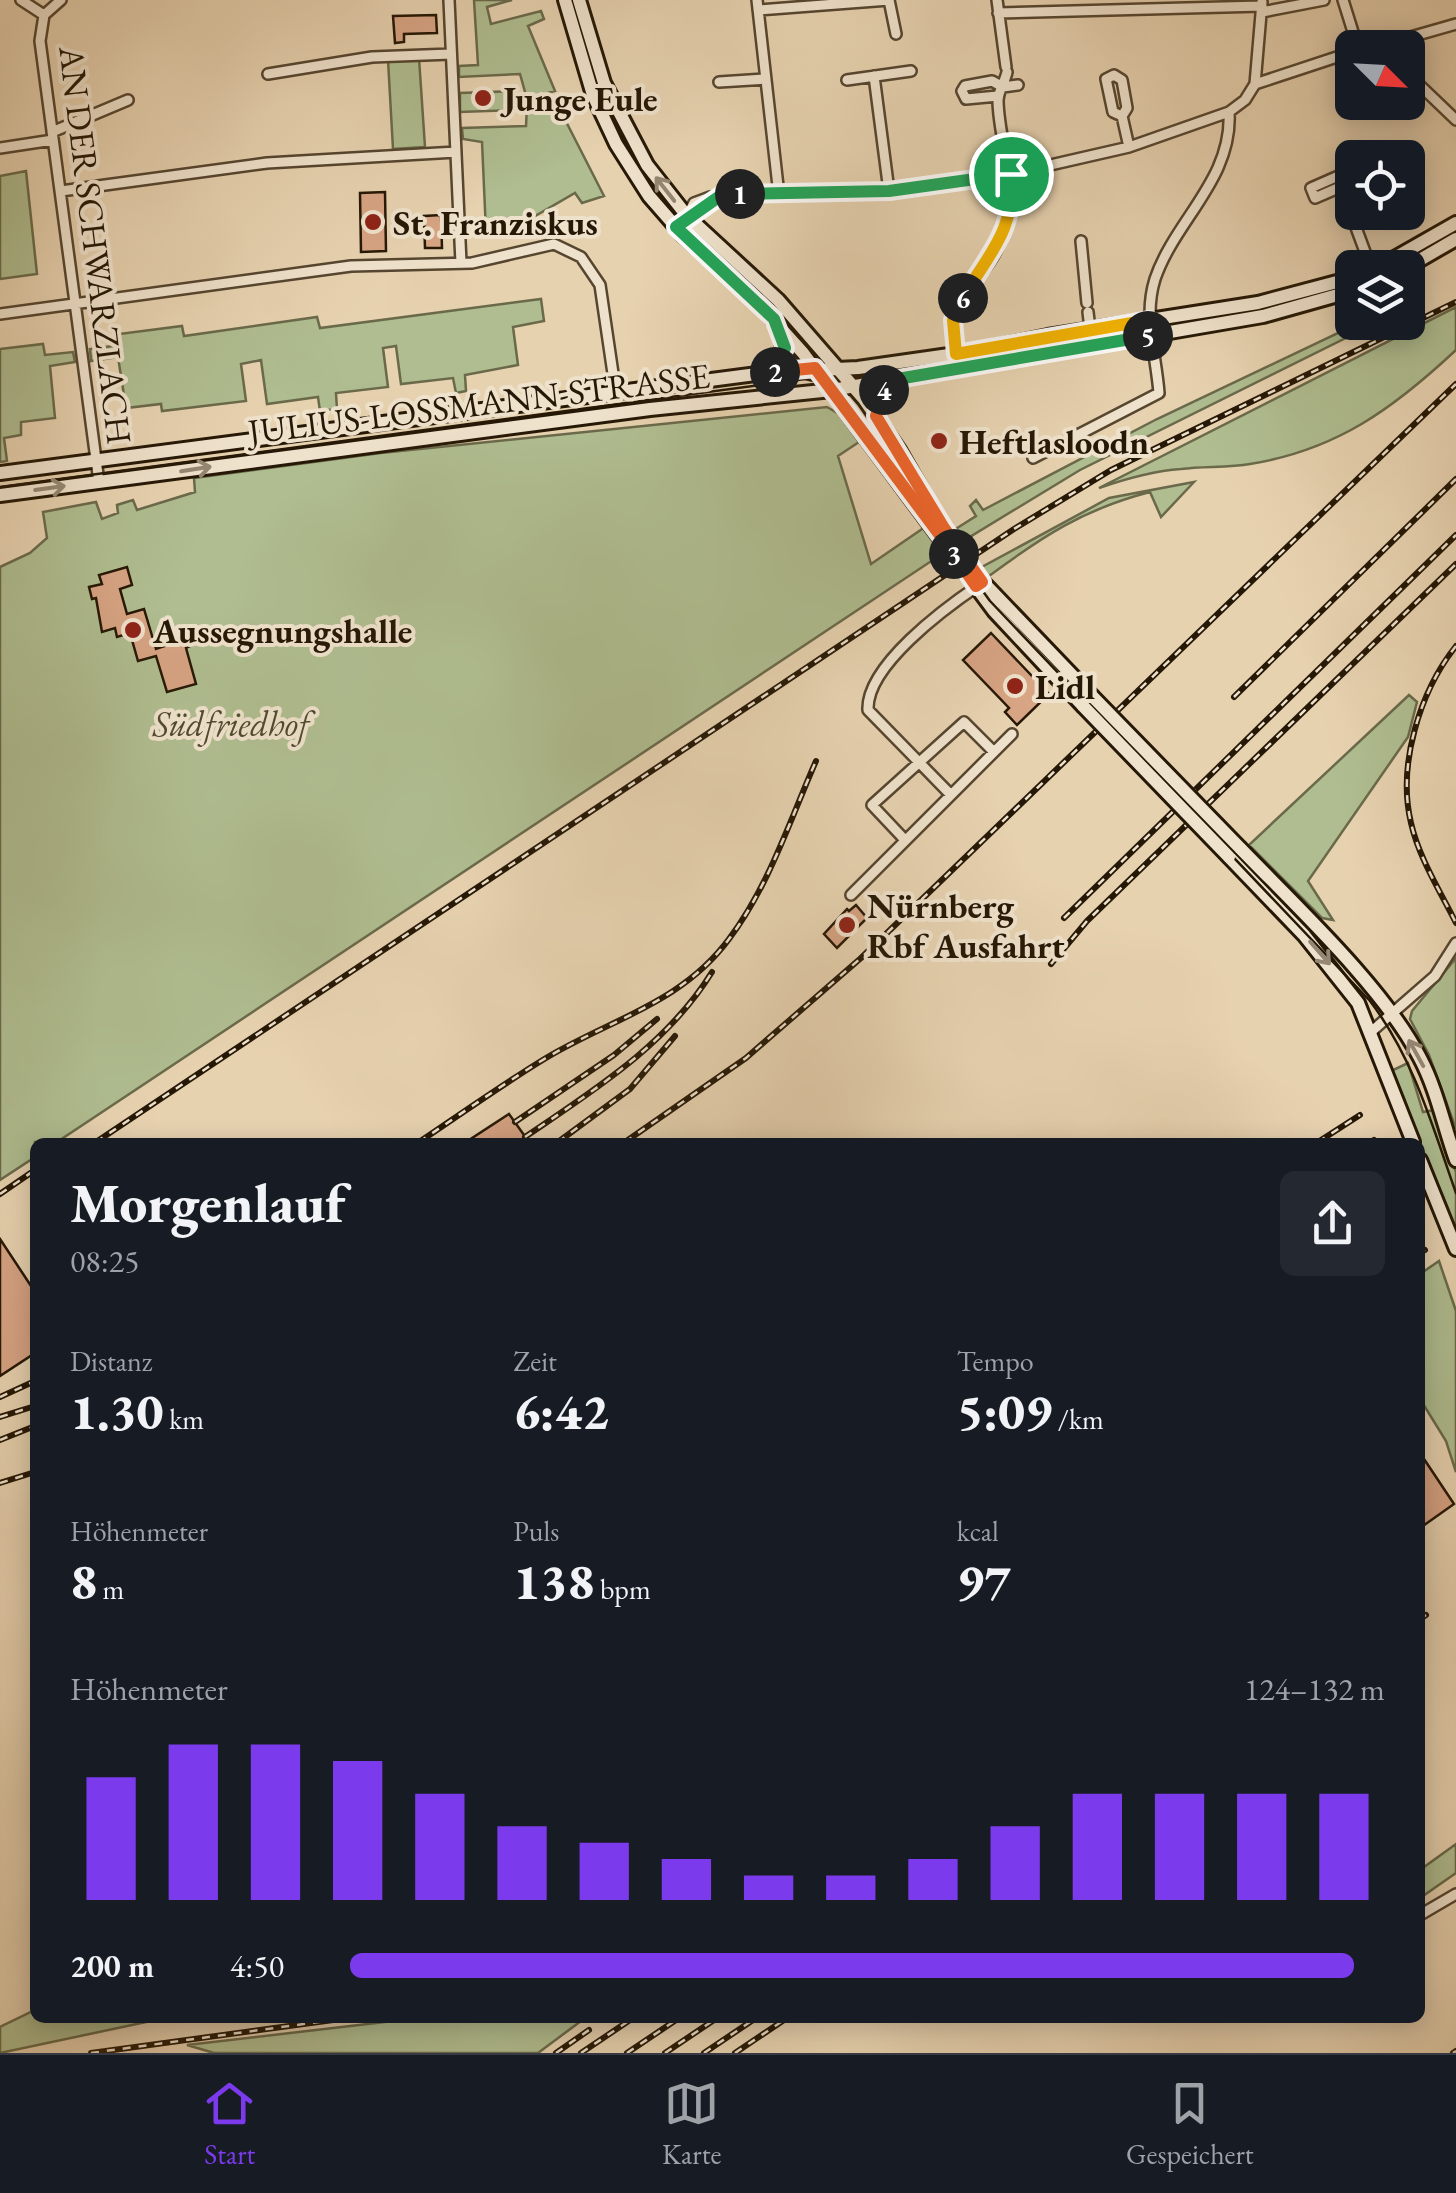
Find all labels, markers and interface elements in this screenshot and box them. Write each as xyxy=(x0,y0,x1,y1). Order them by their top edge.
north arrow xyxy=(1335,30,1425,120)
map controls xyxy=(1335,30,1425,340)
street label: AN DER SCHWARZLACH xyxy=(49,42,143,447)
place label: Junge Eule xyxy=(500,76,658,121)
marker: Junge Eule xyxy=(472,87,494,109)
pin xyxy=(969,132,1054,217)
button: locate xyxy=(1335,140,1425,230)
icon: arrive xyxy=(984,147,1039,202)
pin: 1 xyxy=(715,169,765,219)
text: 1 xyxy=(733,176,747,212)
one-way arrow xyxy=(654,177,676,203)
place label: St. Franziskus xyxy=(393,200,598,245)
marker: St. Franziskus xyxy=(362,211,384,233)
button: layers xyxy=(1335,250,1425,340)
pin: 6 xyxy=(938,273,988,323)
text: 6 xyxy=(956,280,970,316)
pin: 5 xyxy=(1123,311,1173,361)
text: 5 xyxy=(1141,318,1155,354)
pin: 2 xyxy=(750,347,800,397)
street label: JULIUS-LOSSMANN-STRASSE xyxy=(243,352,712,454)
text: 2 xyxy=(768,354,782,390)
pin: 4 xyxy=(859,365,909,415)
text: 4 xyxy=(877,372,891,408)
place label: Heftlasloodn xyxy=(959,419,1149,464)
marker: Heftlasloodn xyxy=(928,430,950,452)
one-way arrow xyxy=(179,460,212,478)
one-way arrow xyxy=(33,479,65,497)
pin: 3 xyxy=(929,529,979,579)
text: 3 xyxy=(947,536,961,572)
place label: Aussegnungshalle xyxy=(152,608,412,653)
marker: Aussegnungshalle xyxy=(122,619,144,641)
place label: Lidl xyxy=(1035,664,1095,709)
marker: Lidl xyxy=(1004,675,1026,697)
park label: Südfriedhof xyxy=(152,701,316,747)
place label: Nürnberg Rbf Ausfahrt xyxy=(867,883,1065,968)
marker: Nürnberg Rbf Ausfahrt xyxy=(836,914,858,936)
one-way arrow xyxy=(1308,940,1331,965)
one-way arrow xyxy=(1406,1038,1426,1068)
text: Morgenlauf xyxy=(70,1167,345,1238)
button: share xyxy=(1280,1171,1385,1276)
text: 08:25 xyxy=(70,1240,139,1282)
text: Distanz xyxy=(70,1343,152,1379)
text: Zeit xyxy=(513,1343,557,1379)
text: Tempo xyxy=(957,1343,1034,1379)
text: 1.30 xyxy=(70,1379,164,1444)
text: 6:42 xyxy=(513,1379,609,1444)
text: 5:09 xyxy=(957,1379,1052,1444)
text: km xyxy=(164,1401,204,1437)
text: /km xyxy=(1052,1401,1104,1437)
text: Höhenmeter xyxy=(70,1513,208,1549)
text: Puls xyxy=(513,1513,559,1549)
text: kcal xyxy=(957,1513,999,1549)
text: 8 xyxy=(70,1549,97,1614)
text: 138 xyxy=(513,1549,594,1614)
text: 97 xyxy=(957,1549,1011,1614)
text: m xyxy=(97,1571,124,1607)
text: bpm xyxy=(594,1571,651,1607)
text: Höhenmeter xyxy=(70,1668,228,1710)
text: 124–132 m xyxy=(1244,1668,1385,1710)
text: 200 m xyxy=(70,1945,154,1987)
text: 4:50 xyxy=(230,1945,284,1987)
tab: Start xyxy=(202,2076,257,2172)
tab: Karte xyxy=(662,2076,721,2172)
tab: Gespeichert xyxy=(1126,2076,1254,2172)

